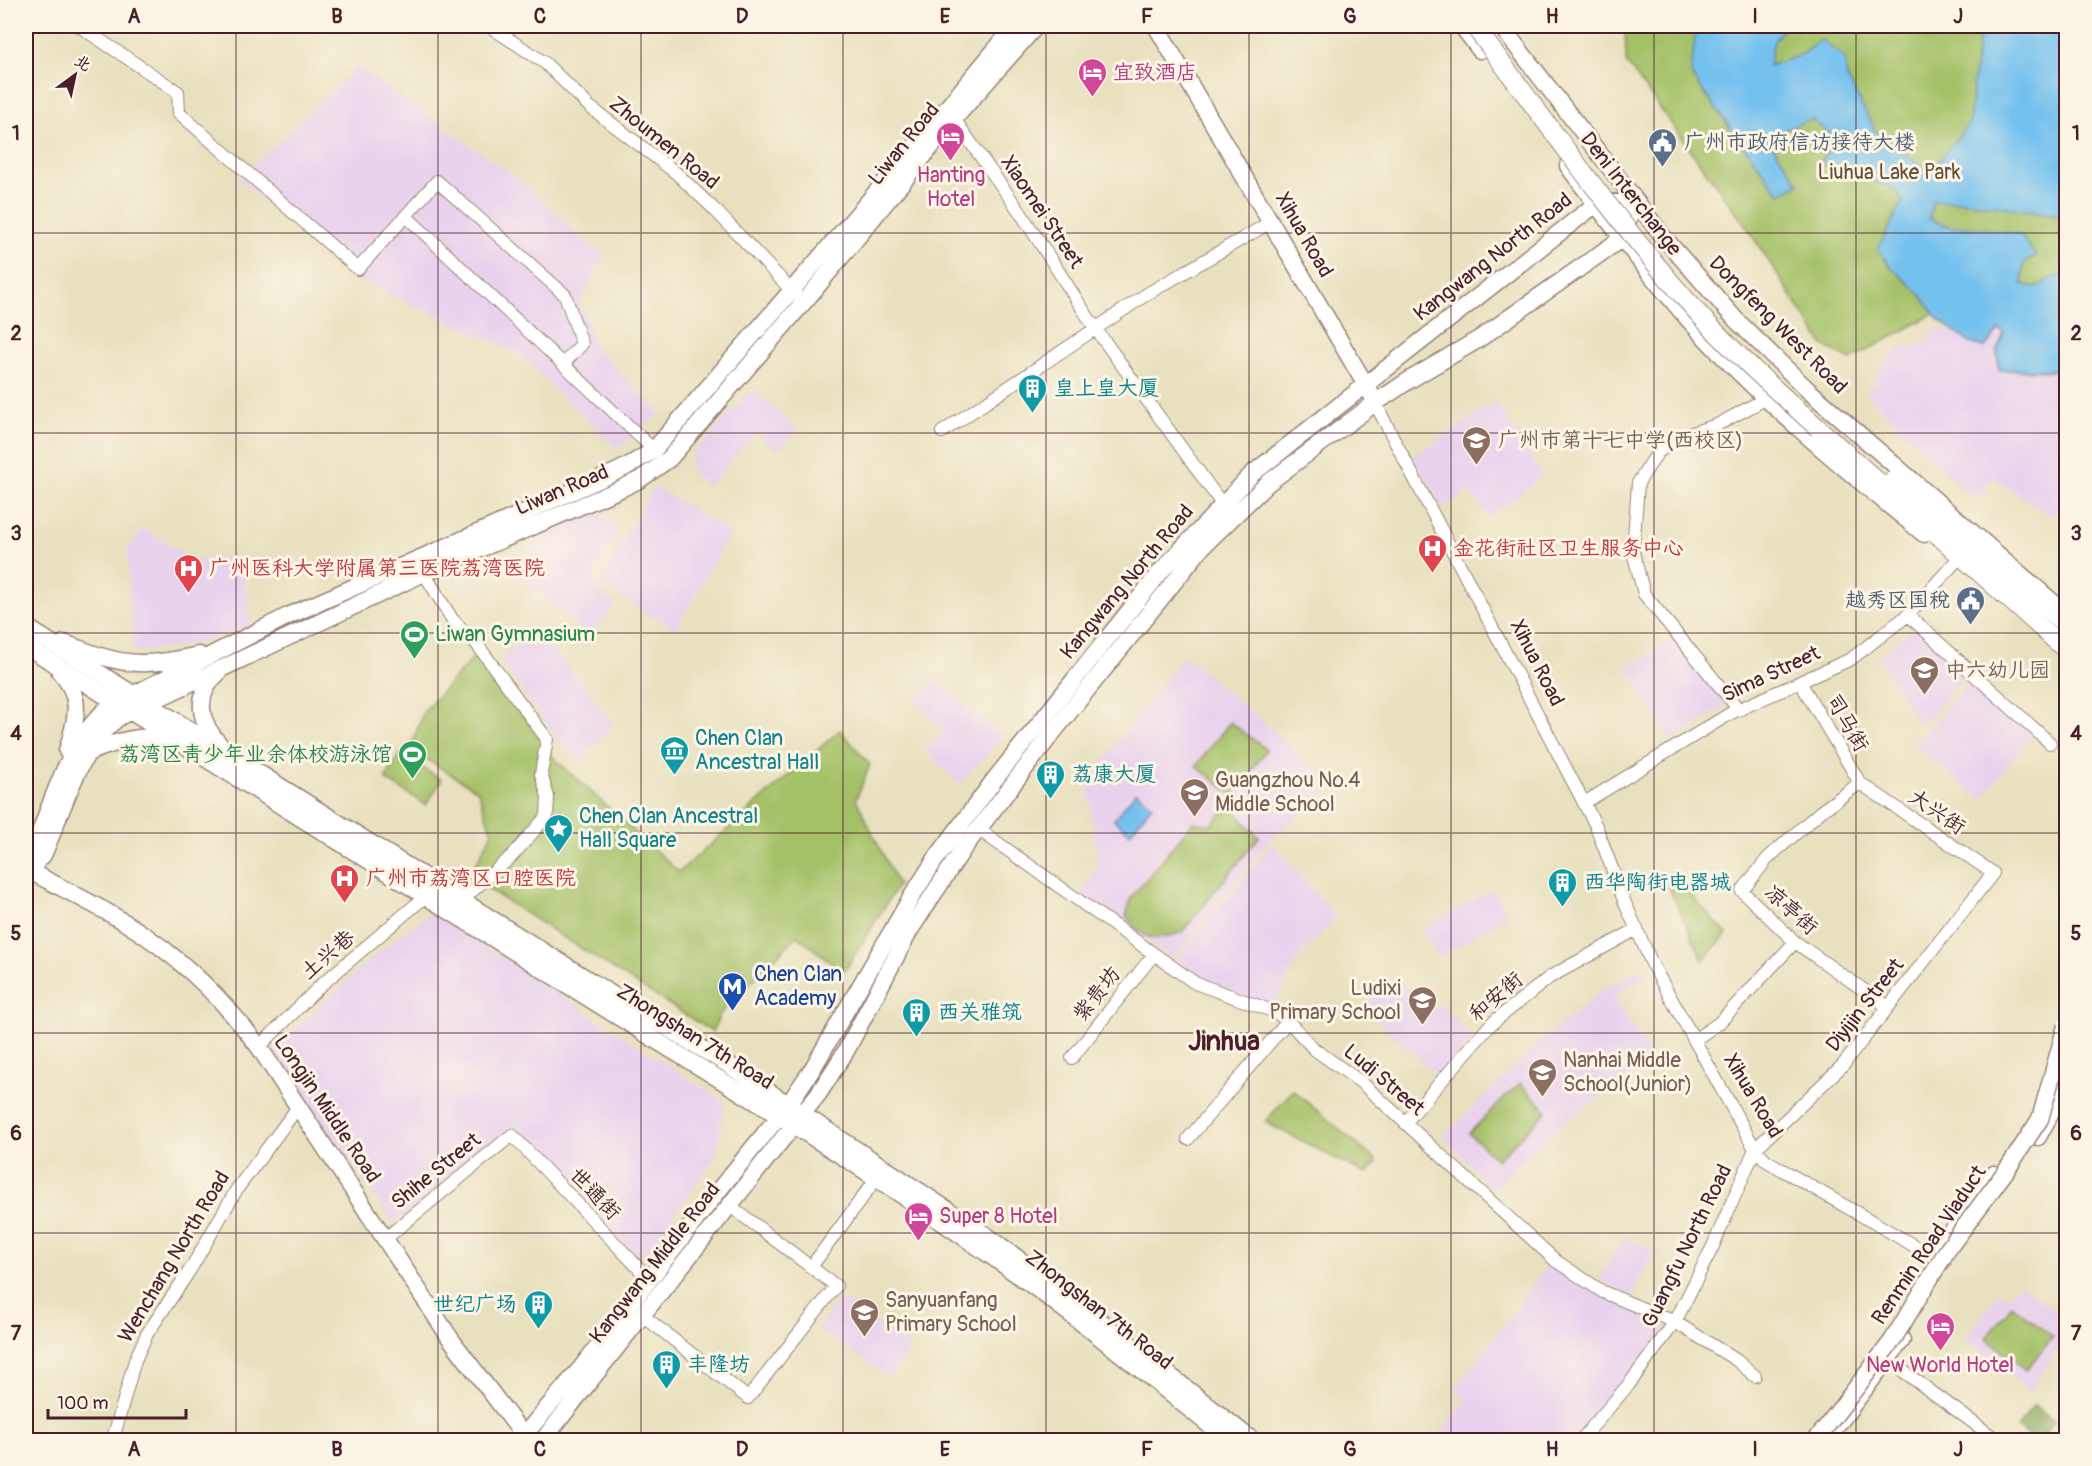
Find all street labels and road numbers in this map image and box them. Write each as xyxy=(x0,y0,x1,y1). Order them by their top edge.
street label: Zhoumen Road xyxy=(603,90,725,196)
street label: Liwan Road xyxy=(862,97,946,191)
street label: Deni Interchange xyxy=(1574,127,1688,262)
street label: Xiaomei Street xyxy=(994,150,1090,274)
street label: Kangwang North Road xyxy=(1408,187,1578,327)
street label: Xihua Road xyxy=(1269,188,1339,282)
street label: Dongfeng West Road xyxy=(1703,250,1853,400)
street label: Liwan Road xyxy=(511,458,613,522)
street label: Kangwang North Road xyxy=(1054,499,1200,665)
street label: Xihua Road xyxy=(1504,615,1570,711)
street label: Sima Street xyxy=(1718,639,1825,709)
street label: 司马街 xyxy=(1819,689,1875,757)
street label: 大兴街 xyxy=(1903,783,1971,841)
street label: 凉亭街 xyxy=(1759,879,1823,941)
street label: 土兴巷 xyxy=(295,924,361,986)
street label: Diyijin Street xyxy=(1820,952,1910,1057)
street label: 紫贵坊 xyxy=(1067,961,1127,1027)
street label: 和安街 xyxy=(1463,966,1529,1028)
street label: Zhongshan 7th Road xyxy=(612,978,778,1096)
street label: Longjin Middle Road xyxy=(267,1030,387,1188)
street label: Ludi Street xyxy=(1338,1038,1431,1122)
street label: Xihua Road xyxy=(1717,1049,1789,1143)
street label: Shihe Street xyxy=(386,1126,487,1215)
street label: Guangfu North Road xyxy=(1636,1160,1738,1332)
street label: Renmin Road Viaduct xyxy=(1866,1160,1993,1330)
street label: 世通街 xyxy=(563,1162,627,1226)
street label: Wenchang North Road xyxy=(112,1166,236,1348)
street label: Kangwang Middle Road xyxy=(584,1177,726,1349)
street label: Zhongshan 7th Road xyxy=(1020,1244,1178,1376)

